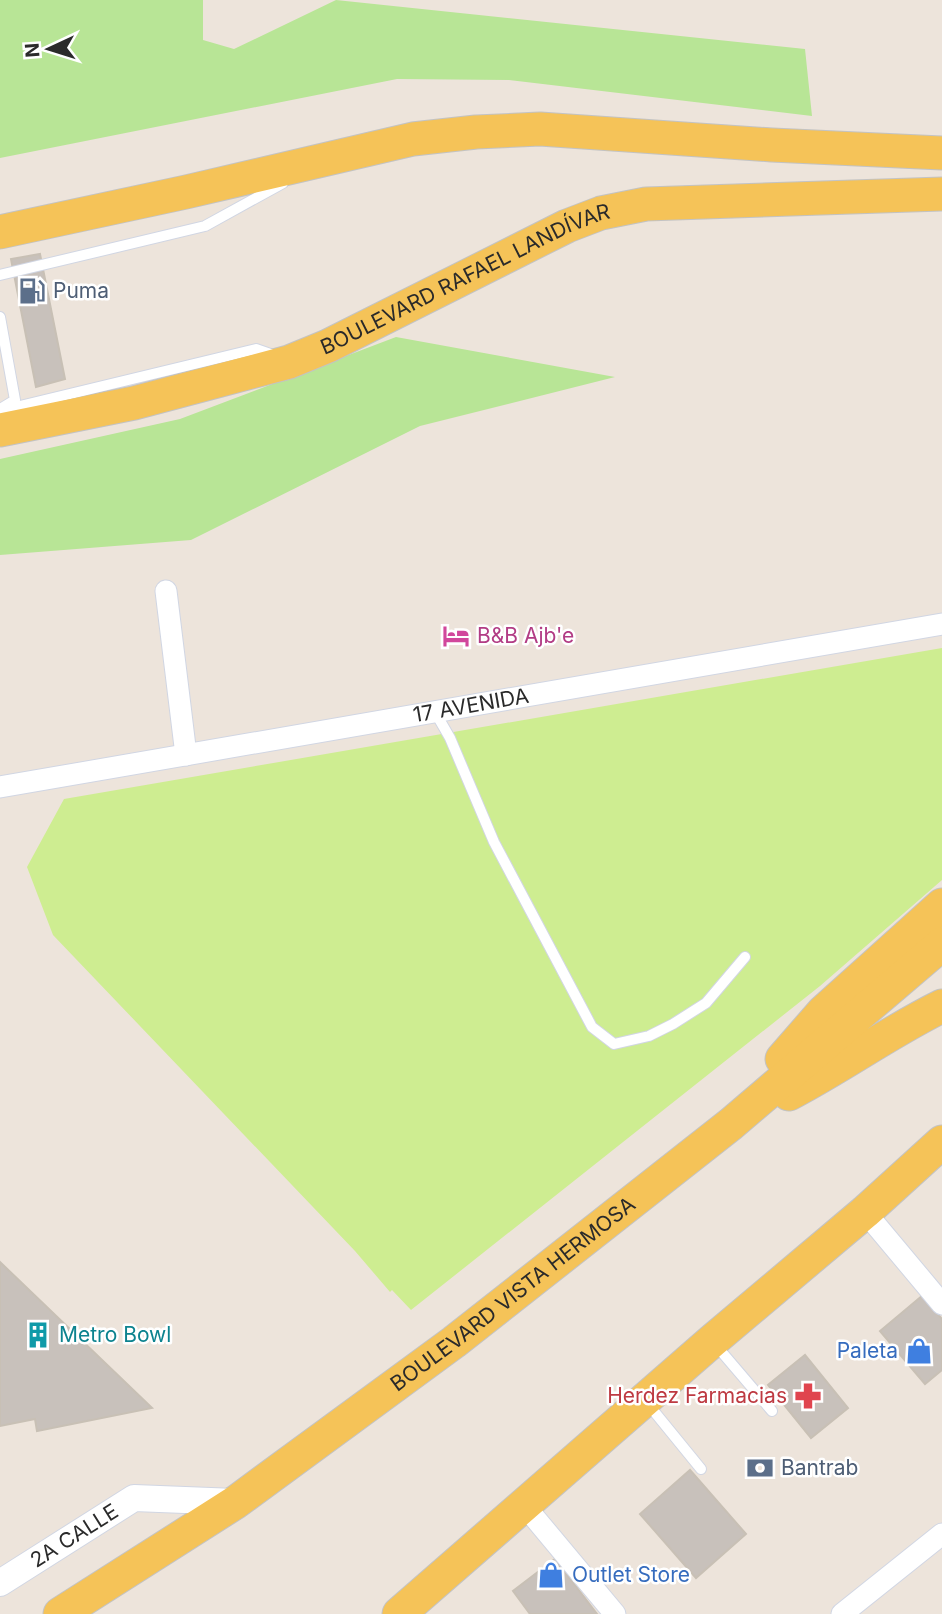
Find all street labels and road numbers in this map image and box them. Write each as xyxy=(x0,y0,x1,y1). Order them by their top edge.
street label: BOULEVARD RAFAEL LANDÍVAR xyxy=(317,199,612,360)
street label: 17 AVENIDA xyxy=(411,683,531,727)
street label: BOULEVARD VISTA HERMOSA xyxy=(386,1191,640,1396)
street label: 2A CALLE xyxy=(26,1498,123,1573)

